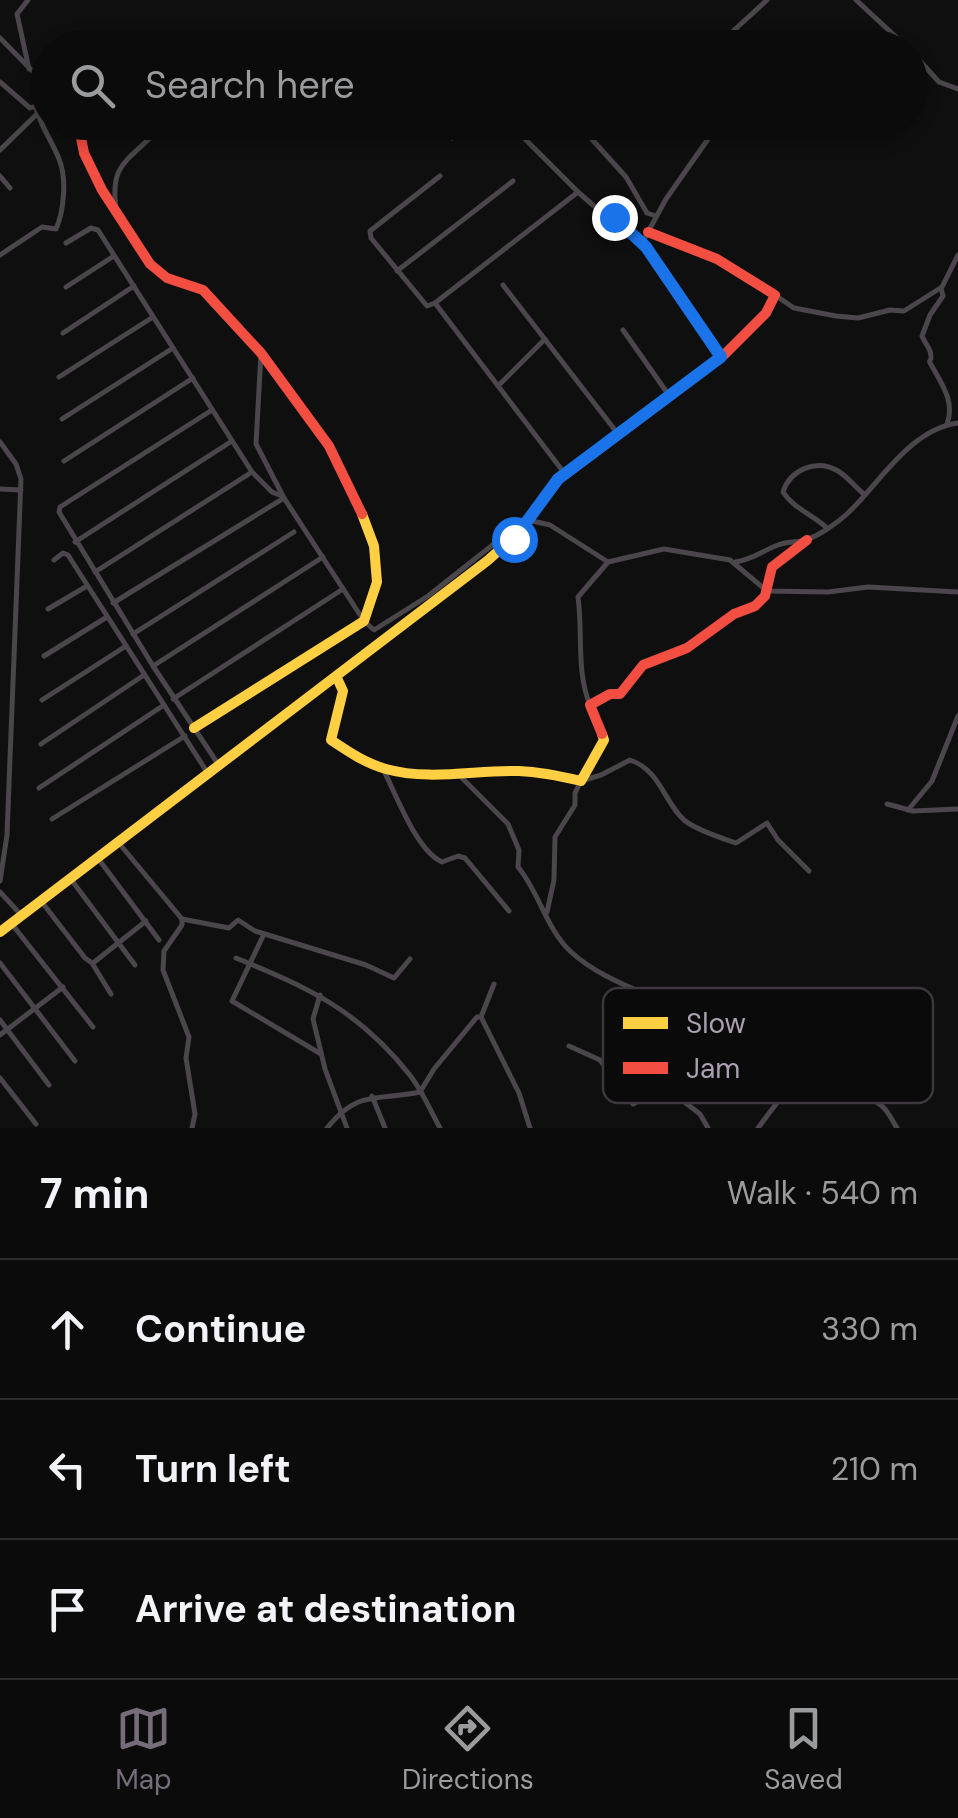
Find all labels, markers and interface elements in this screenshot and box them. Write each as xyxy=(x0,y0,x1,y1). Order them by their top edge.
search box xyxy=(30,30,928,140)
icon: search xyxy=(65,58,120,113)
text: Search here xyxy=(145,60,355,110)
route end xyxy=(592,195,638,241)
route start xyxy=(492,517,538,563)
legend xyxy=(603,988,933,1103)
text: Slow xyxy=(686,1005,746,1042)
text: Jam xyxy=(686,1050,740,1087)
text: 7 min xyxy=(40,1166,149,1221)
text: Walk · 540 m xyxy=(727,1172,918,1214)
icon: ahead xyxy=(40,1302,95,1357)
text: Continue xyxy=(135,1304,306,1354)
text: 330 m xyxy=(821,1308,918,1350)
icon: left xyxy=(40,1442,95,1497)
text: Turn left xyxy=(135,1444,291,1494)
text: 210 m xyxy=(831,1448,918,1490)
icon: arrive xyxy=(40,1582,95,1637)
text: Arrive at destination xyxy=(135,1584,517,1634)
tab: Map xyxy=(115,1701,172,1798)
tab: Directions xyxy=(402,1701,534,1798)
tab: Saved xyxy=(764,1701,843,1798)

